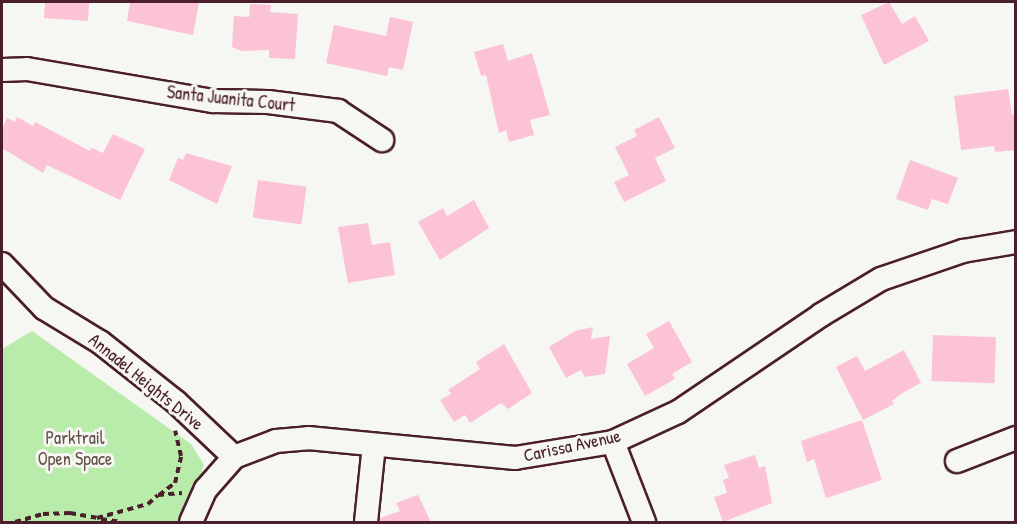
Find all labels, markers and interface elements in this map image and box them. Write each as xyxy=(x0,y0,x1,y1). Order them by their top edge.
street label: Santa Juanita Court xyxy=(166,82,296,116)
street label: Annadel Heights Drive xyxy=(84,329,208,435)
street label: Carissa Avenue xyxy=(522,425,622,467)
park label: Parktrail Open Space xyxy=(38,428,112,470)

